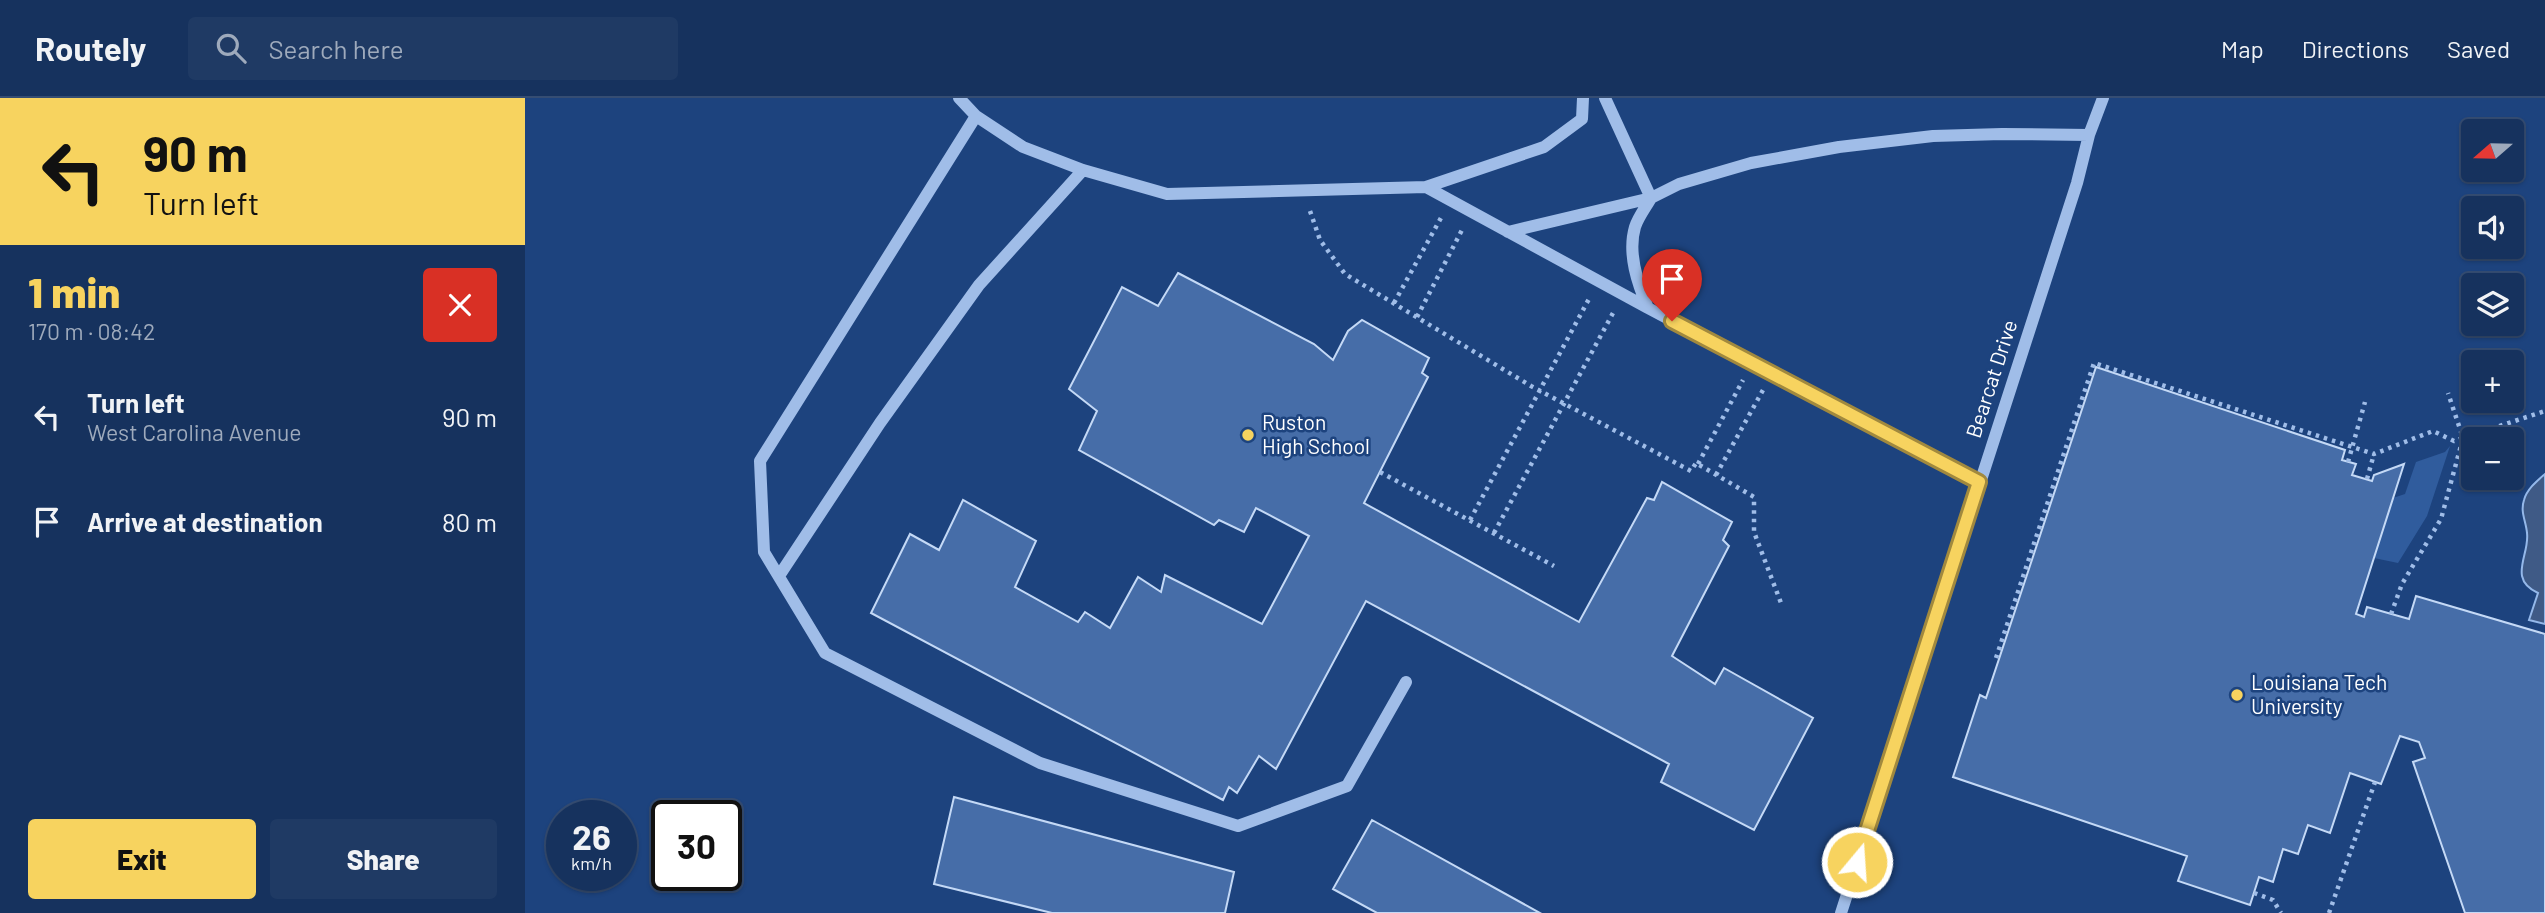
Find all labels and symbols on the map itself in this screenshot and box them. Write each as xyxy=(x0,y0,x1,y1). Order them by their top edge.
north arrow xyxy=(2461,119,2523,182)
pin xyxy=(1642,249,1702,321)
street label: Bearcat Drive xyxy=(1960,316,2021,441)
place label: Ruston High School xyxy=(1262,409,1370,458)
marker: Ruston High School xyxy=(1240,427,1256,443)
place label: Louisiana Tech University xyxy=(2251,669,2387,718)
marker: Louisiana Tech University xyxy=(2229,687,2245,703)
speed limit sign: 30 xyxy=(651,800,742,891)
position arrow xyxy=(1820,825,1894,899)

